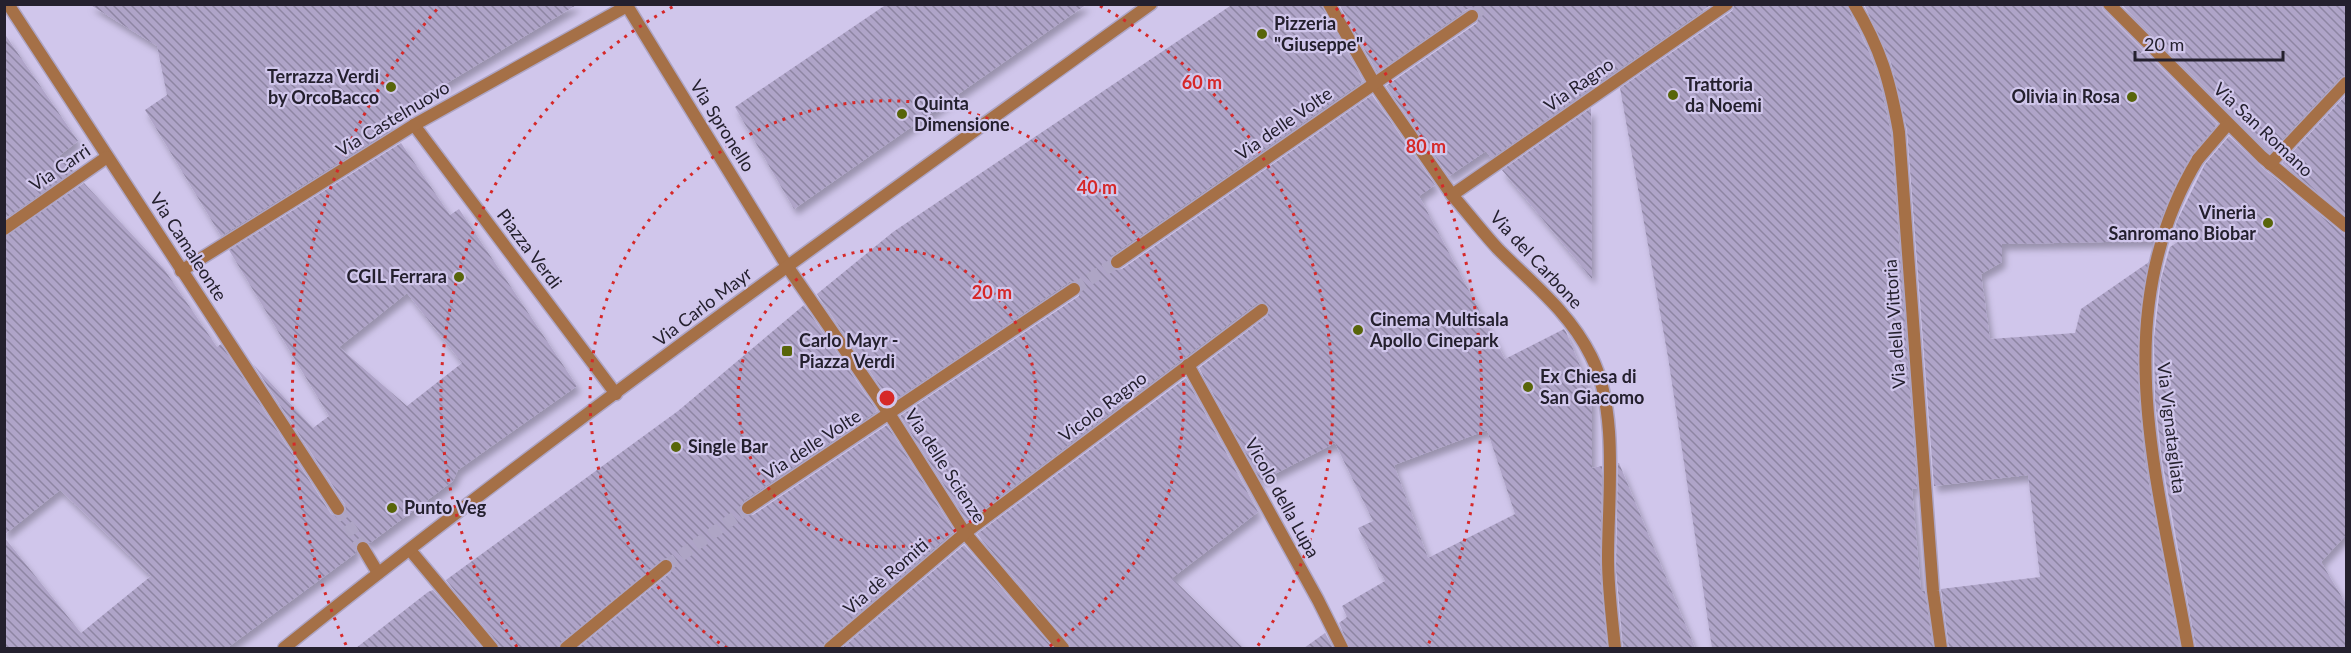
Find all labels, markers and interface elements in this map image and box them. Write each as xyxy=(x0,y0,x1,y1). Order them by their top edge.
place label: Pizzeria "Giuseppe" xyxy=(1274,12,1363,55)
scale bar xyxy=(2135,24,2284,62)
marker: Pizzeria "Giuseppe" xyxy=(1255,27,1269,41)
text: 20 m xyxy=(2144,33,2184,55)
street label: Via Ragno xyxy=(1539,52,1617,116)
place label: Terrazza Verdi by OrcoBacco xyxy=(267,65,379,108)
text: 60 m xyxy=(1182,71,1222,93)
place label: Trattoria da Noemi xyxy=(1685,73,1762,116)
street label: Via Spronello xyxy=(686,75,760,176)
street label: Via Castelnuovo xyxy=(332,76,453,161)
street label: Via San Romano xyxy=(2209,78,2318,181)
marker: Terrazza Verdi by OrcoBacco xyxy=(384,80,398,94)
street label: Via delle Volte xyxy=(1231,82,1336,165)
place label: Olivia in Rosa xyxy=(2012,85,2120,107)
marker: Trattoria da Noemi xyxy=(1666,88,1680,102)
marker: Olivia in Rosa xyxy=(2125,90,2139,104)
place label: Quinta Dimensione xyxy=(914,92,1010,135)
marker: Quinta Dimensione xyxy=(895,107,909,121)
text: 80 m xyxy=(1406,135,1446,157)
street label: Via Carri xyxy=(25,139,94,195)
text: 40 m xyxy=(1077,176,1117,198)
street label: Via Camaleonte xyxy=(146,188,232,305)
place label: Vineria Sanromano Biobar xyxy=(2108,201,2256,244)
street label: Piazza Verdi xyxy=(493,204,567,293)
street label: Via del Carbone xyxy=(1486,206,1588,313)
marker: Vineria Sanromano Biobar xyxy=(2261,216,2275,230)
street label: Via della Vittoria xyxy=(1879,259,1910,390)
street label: Via Carlo Mayr xyxy=(649,262,756,350)
place label: CGIL Ferrara xyxy=(347,265,447,287)
marker: CGIL Ferrara xyxy=(452,270,466,284)
text: 20 m xyxy=(972,281,1012,303)
place label: Cinema Multisala Apollo Cinepark xyxy=(1369,308,1509,351)
marker: Cinema Multisala Apollo Cinepark xyxy=(1351,323,1365,337)
place label: Carlo Mayr - Piazza Verdi xyxy=(799,329,899,372)
marker: Carlo Mayr - Piazza Verdi xyxy=(780,344,794,358)
street label: Via Vignatagliata xyxy=(2153,361,2191,495)
place label: Ex Chiesa di San Giacomo xyxy=(1540,365,1644,408)
street label: Vicolo Ragno xyxy=(1054,366,1151,446)
marker: Ex Chiesa di San Giacomo xyxy=(1521,380,1535,394)
centre of rings xyxy=(877,388,897,408)
street label: Via delle Volte xyxy=(758,404,865,484)
street label: Via delle Scienze xyxy=(901,404,991,527)
street label: Vicolo della Lupa xyxy=(1241,434,1325,561)
place label: Single Bar xyxy=(688,435,768,457)
marker: Single Bar xyxy=(669,440,683,454)
place label: Punto Veg xyxy=(404,496,487,518)
marker: Punto Veg xyxy=(385,501,399,515)
street label: Via dè Romiti xyxy=(838,533,932,619)

